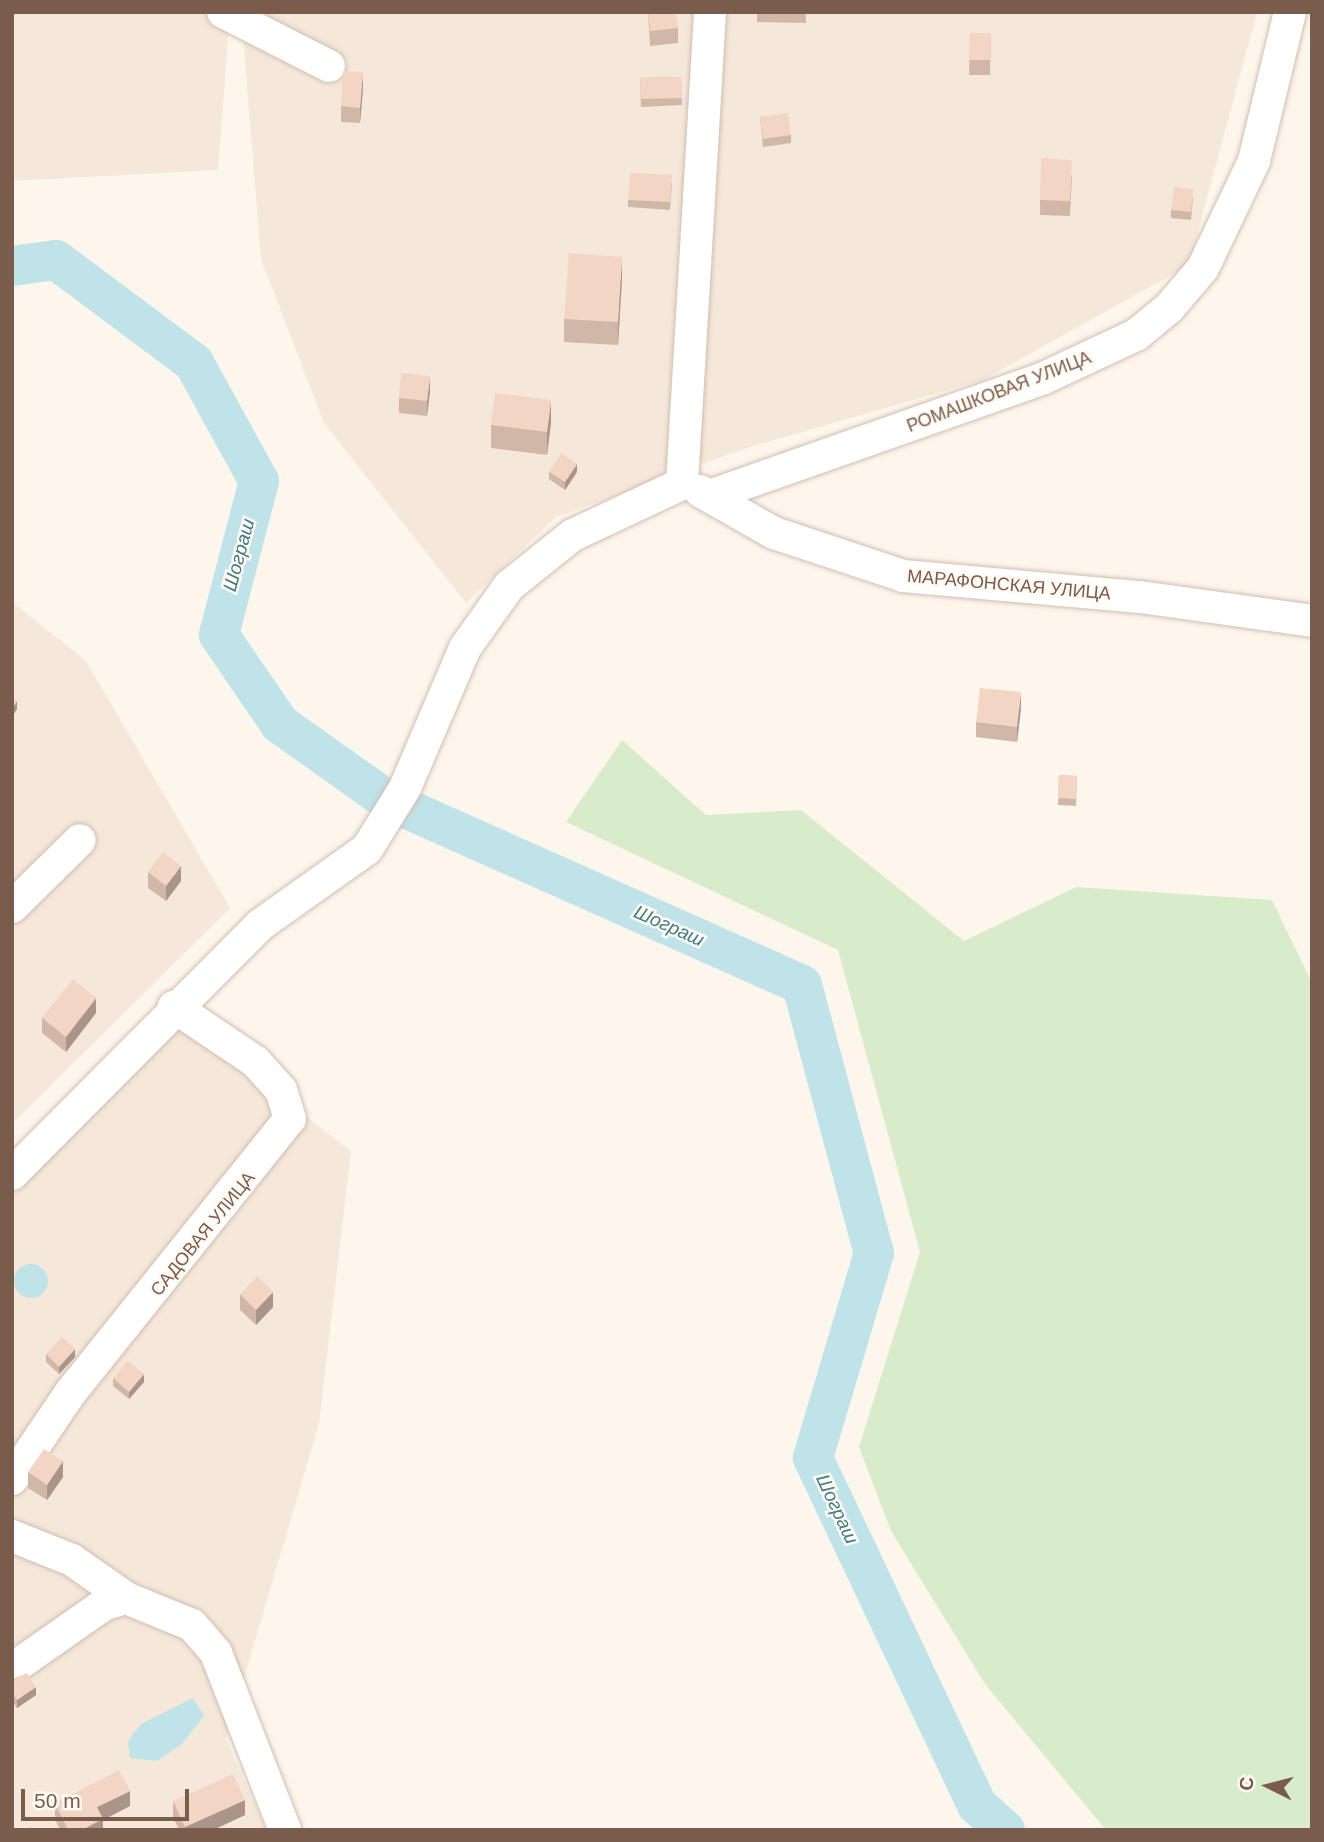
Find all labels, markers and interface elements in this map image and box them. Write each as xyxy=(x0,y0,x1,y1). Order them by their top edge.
street label: РОМАШКОВАЯ УЛИЦА xyxy=(904,347,1094,437)
water label: Шограш xyxy=(218,516,260,594)
street label: МАРАФОНСКАЯ УЛИЦА xyxy=(906,565,1112,605)
water label: Шограш xyxy=(630,900,708,952)
street label: САДОВАЯ УЛИЦА xyxy=(146,1167,260,1301)
water label: Шограш xyxy=(811,1470,863,1548)
north arrow xyxy=(1233,1751,1303,1821)
scale bar xyxy=(24,1776,192,1820)
text: С xyxy=(1235,1776,1258,1792)
text: 50 m xyxy=(34,1789,81,1812)

